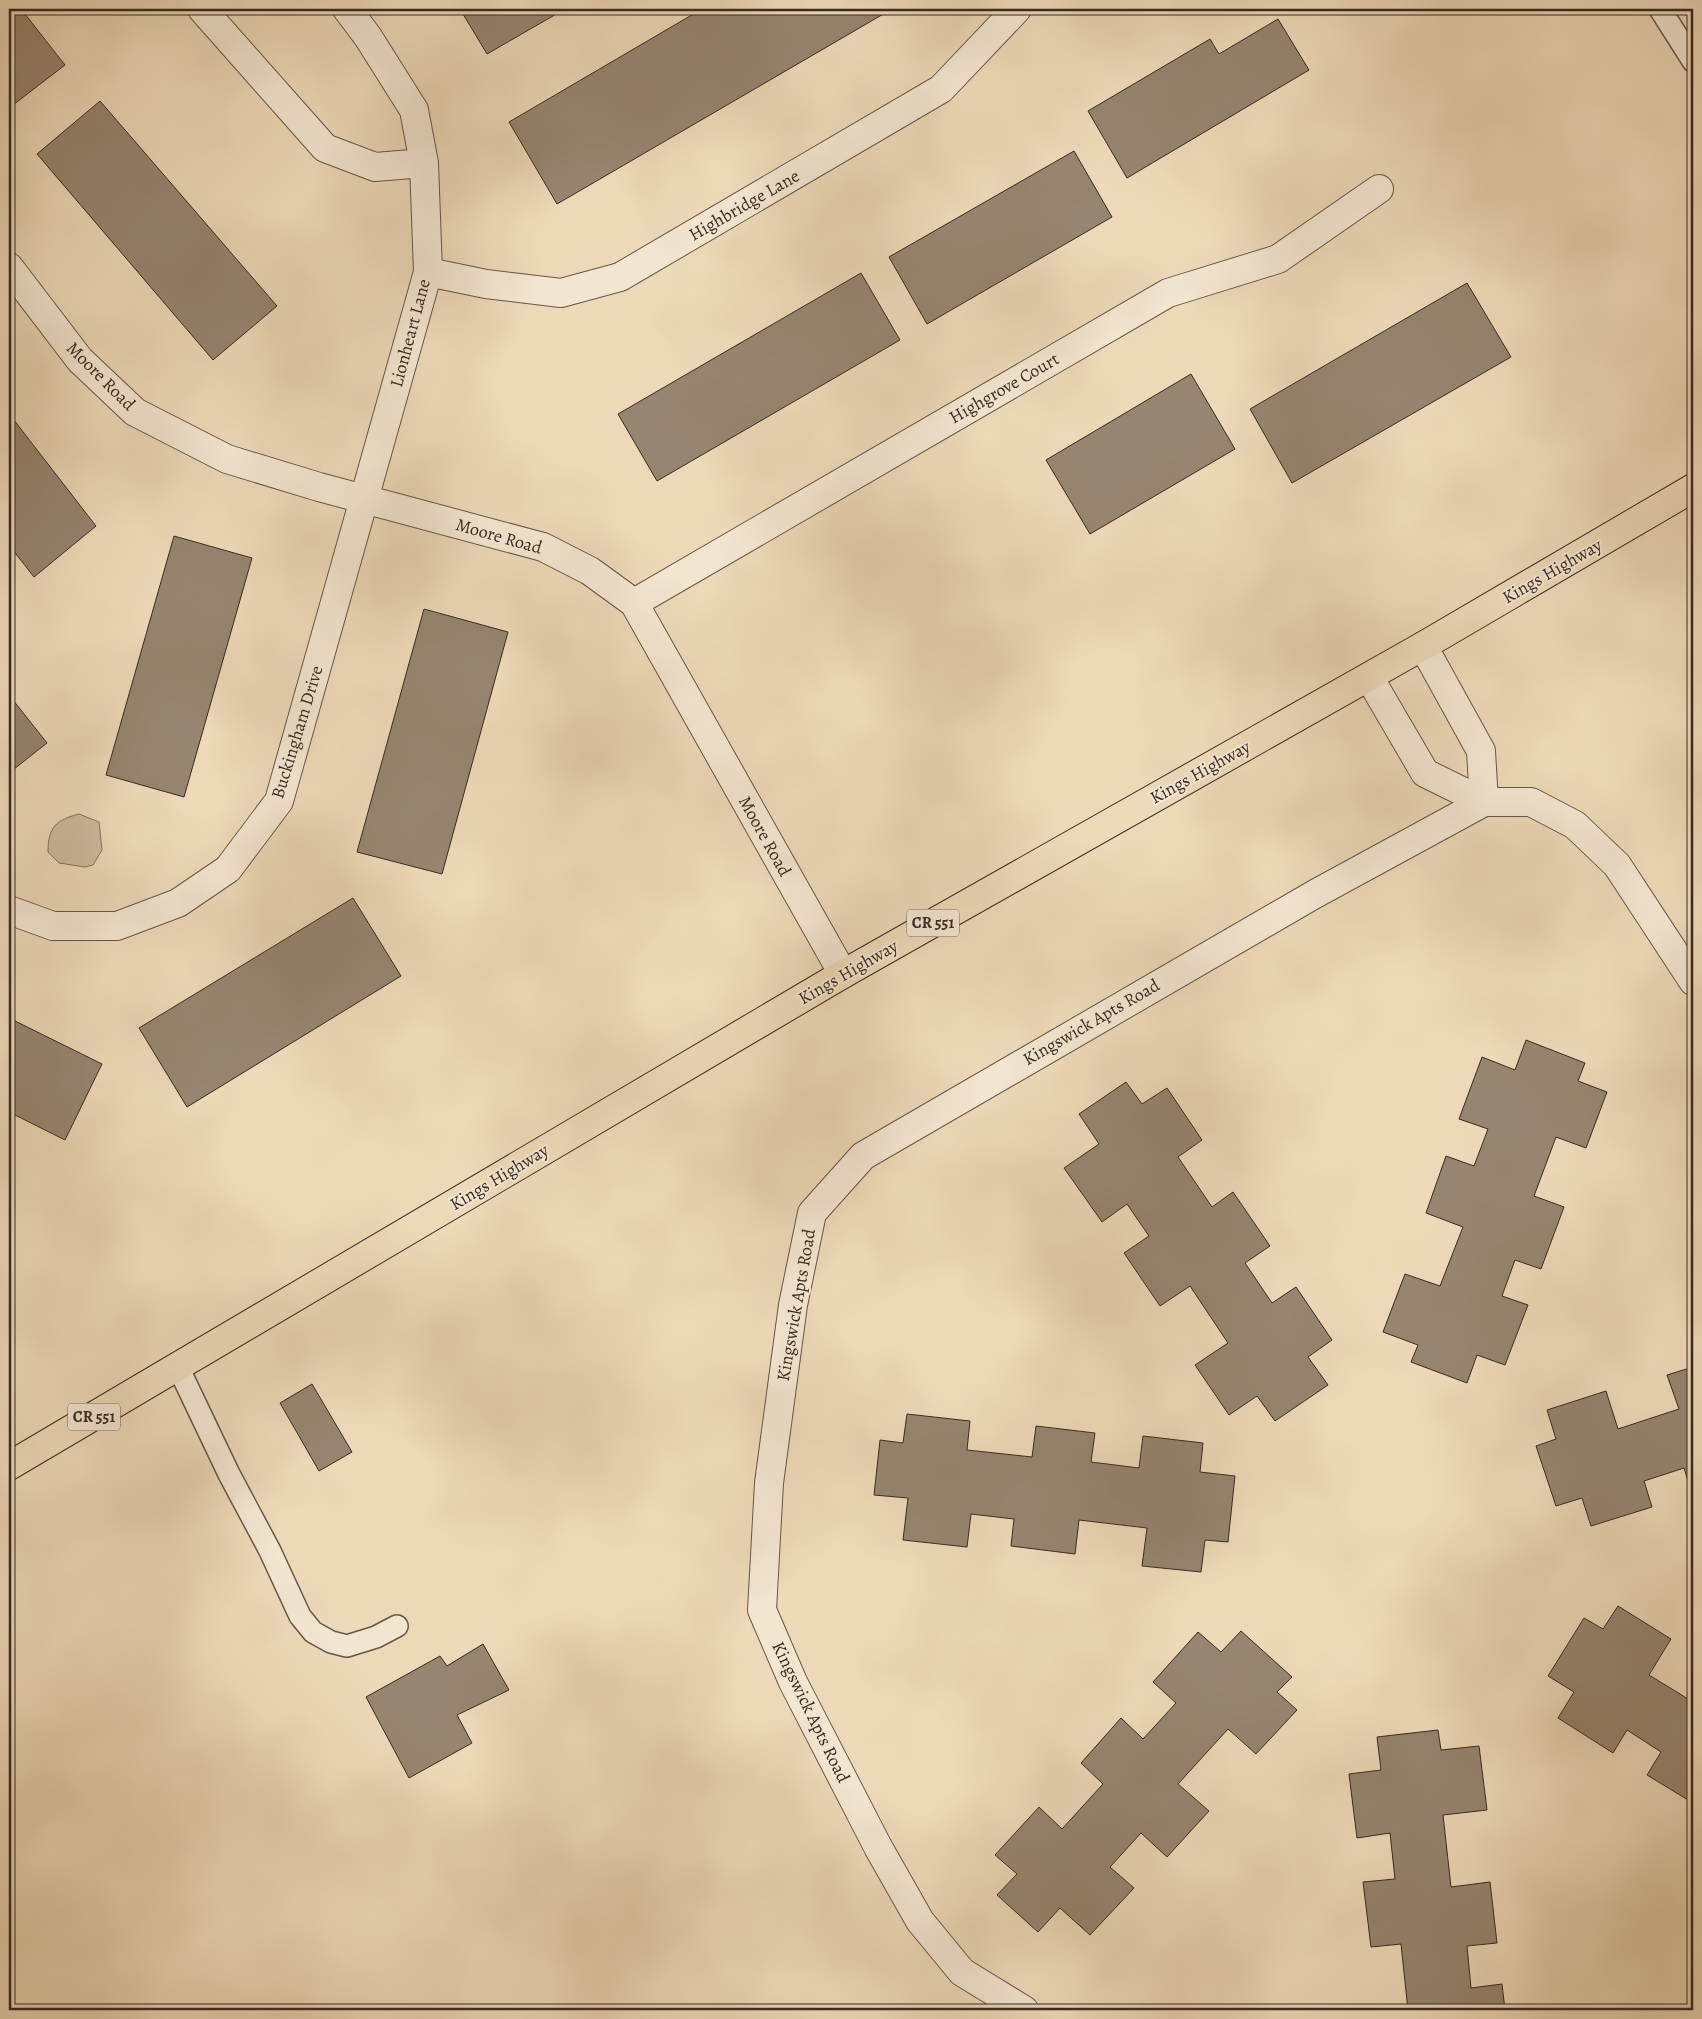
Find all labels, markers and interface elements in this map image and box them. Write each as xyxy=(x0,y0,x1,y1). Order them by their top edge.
street label: Highbridge Lane xyxy=(684,164,804,246)
street label: Lionheart Lane xyxy=(384,276,436,390)
street label: Moore Road xyxy=(61,336,141,416)
street label: Highgrove Court xyxy=(945,347,1063,429)
street label: Moore Road xyxy=(453,512,545,560)
street label: Kings Highway xyxy=(1498,532,1607,609)
street label: Buckingham Drive xyxy=(265,663,329,801)
street label: Kings Highway xyxy=(1146,734,1255,809)
street label: Moore Road xyxy=(733,791,797,881)
road number: CR 551 xyxy=(907,910,959,936)
street label: Kings Highway xyxy=(794,933,903,1010)
street label: Kingswick Apts Road xyxy=(1018,973,1164,1071)
street label: Kings Highway xyxy=(445,1138,554,1216)
street label: Kingswick Apts Road xyxy=(771,1227,821,1383)
road number: CR 551 xyxy=(68,1404,120,1430)
street label: Kingswick Apts Road xyxy=(766,1637,856,1787)

